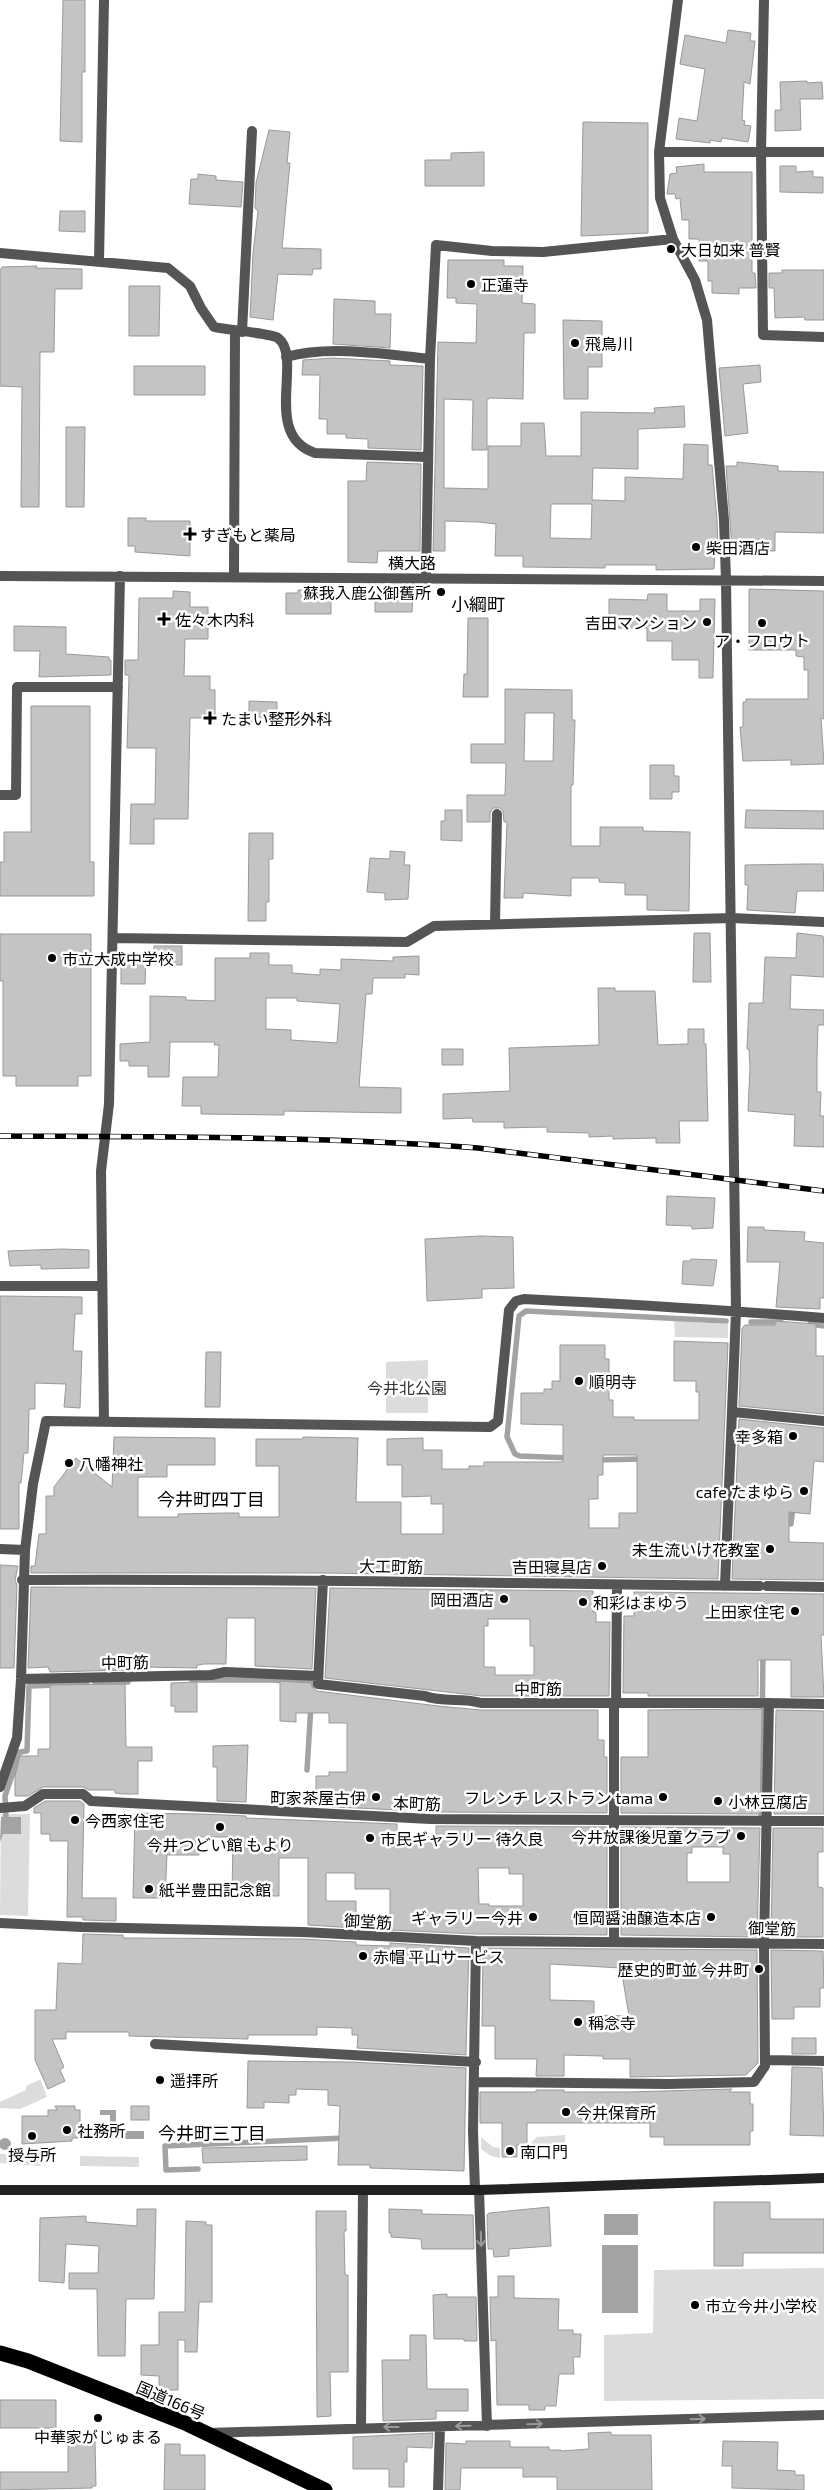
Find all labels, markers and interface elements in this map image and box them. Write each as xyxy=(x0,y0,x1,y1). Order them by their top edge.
place label: 大日如来 普賢 xyxy=(681,240,781,259)
marker: 大日如来 普賢 xyxy=(665,243,677,255)
place label: 正蓮寺 xyxy=(481,275,529,294)
marker: 正蓮寺 xyxy=(465,278,477,290)
place label: 飛鳥川 xyxy=(585,334,633,353)
marker: 飛鳥川 xyxy=(569,337,581,349)
place label: すぎもと薬局 xyxy=(200,525,296,544)
marker: すぎもと薬局 xyxy=(184,528,196,540)
place label: 柴田酒店 xyxy=(706,538,770,557)
marker: 柴田酒店 xyxy=(690,541,702,553)
street label: 横大路 xyxy=(388,553,436,572)
place label: 蘇我入鹿公御舊所 xyxy=(303,583,431,602)
marker: 蘇我入鹿公御舊所 xyxy=(435,586,447,598)
district label: 小綱町 xyxy=(451,593,505,615)
place label: 佐々木内科 xyxy=(175,610,255,629)
marker: 佐々木内科 xyxy=(157,612,171,626)
place label: 吉田マンション xyxy=(585,613,697,632)
marker: 吉田マンション xyxy=(701,616,713,628)
marker: ア・フロウト xyxy=(756,617,768,629)
place label: ア・フロウト xyxy=(714,631,810,650)
place label: たまい整形外科 xyxy=(221,709,333,728)
marker: たまい整形外科 xyxy=(203,711,217,725)
place label: 市立大成中学校 xyxy=(62,949,174,968)
marker: 市立大成中学校 xyxy=(46,952,58,964)
place label: 順明寺 xyxy=(589,1372,637,1391)
marker: 順明寺 xyxy=(573,1375,585,1387)
park label: 今井北公園 xyxy=(367,1378,447,1397)
place label: 幸多箱 xyxy=(735,1427,783,1446)
marker: 幸多箱 xyxy=(787,1430,799,1442)
place label: 八幡神社 xyxy=(79,1454,143,1473)
marker: 八幡神社 xyxy=(63,1457,75,1469)
place label: cafe たまゆら xyxy=(696,1482,794,1501)
marker: cafe たまゆら xyxy=(798,1485,810,1497)
district label: 今井町四丁目 xyxy=(157,1488,265,1510)
place label: 未生流いけ花教室 xyxy=(632,1540,760,1559)
marker: 未生流いけ花教室 xyxy=(764,1543,776,1555)
street label: 大工町筋 xyxy=(359,1556,423,1576)
place label: 吉田寝具店 xyxy=(512,1557,592,1576)
marker: 吉田寝具店 xyxy=(596,1560,608,1572)
place label: 岡田酒店 xyxy=(430,1590,494,1609)
marker: 岡田酒店 xyxy=(498,1593,510,1605)
place label: 和彩はまゆう xyxy=(593,1593,689,1612)
marker: 和彩はまゆう xyxy=(577,1596,589,1608)
place label: 上田家住宅 xyxy=(705,1602,785,1621)
marker: 上田家住宅 xyxy=(789,1605,801,1617)
street label: 中町筋 xyxy=(101,1652,149,1672)
street label: 中町筋 xyxy=(514,1679,562,1698)
place label: 町家茶屋古伊 xyxy=(270,1788,366,1807)
place label: フレンチ レストラン tama xyxy=(464,1788,653,1807)
marker: 町家茶屋古伊 xyxy=(370,1791,382,1803)
marker: フレンチ レストラン tama xyxy=(657,1791,669,1803)
place label: 小林豆腐店 xyxy=(728,1792,808,1811)
street label: 本町筋 xyxy=(393,1793,441,1813)
marker: 小林豆腐店 xyxy=(712,1795,724,1807)
place label: 今西家住宅 xyxy=(85,1811,165,1830)
marker: 今西家住宅 xyxy=(69,1814,81,1826)
marker: 今井つどい館 もより xyxy=(214,1821,226,1833)
place label: 今井放課後児童クラブ xyxy=(571,1827,731,1846)
place label: 市民ギャラリー 待久良 xyxy=(380,1829,544,1848)
marker: 今井放課後児童クラブ xyxy=(735,1830,747,1842)
marker: 市民ギャラリー 待久良 xyxy=(364,1832,376,1844)
place label: 今井つどい館 もより xyxy=(146,1835,294,1854)
place label: 紙半豊田記念館 xyxy=(159,1880,271,1899)
marker: 紙半豊田記念館 xyxy=(143,1883,155,1895)
place label: ギャラリー今井 xyxy=(411,1908,523,1927)
place label: 恒岡醤油醸造本店 xyxy=(573,1908,701,1927)
street label: 御堂筋 xyxy=(344,1910,392,1932)
marker: ギャラリー今井 xyxy=(527,1911,539,1923)
marker: 恒岡醤油醸造本店 xyxy=(705,1911,717,1923)
street label: 御堂筋 xyxy=(748,1918,796,1938)
place label: 赤帽 平山サービス xyxy=(373,1947,505,1966)
marker: 赤帽 平山サービス xyxy=(357,1950,369,1962)
place label: 歴史的町並 今井町 xyxy=(617,1960,749,1979)
marker: 歴史的町並 今井町 xyxy=(753,1963,765,1975)
place label: 稱念寺 xyxy=(588,2013,636,2032)
marker: 稱念寺 xyxy=(572,2016,584,2028)
place label: 遥拝所 xyxy=(170,2071,218,2090)
marker: 遥拝所 xyxy=(154,2074,166,2086)
place label: 今井保育所 xyxy=(576,2103,656,2122)
marker: 今井保育所 xyxy=(560,2106,572,2118)
place label: 社務所 xyxy=(77,2121,125,2140)
district label: 今井町三丁目 xyxy=(158,2122,266,2144)
marker: 社務所 xyxy=(61,2124,73,2136)
marker: 授与所 xyxy=(26,2130,38,2142)
place label: 南口門 xyxy=(520,2142,568,2161)
place label: 授与所 xyxy=(8,2145,56,2164)
marker: 南口門 xyxy=(504,2145,516,2157)
one-way arrow xyxy=(476,2230,485,2246)
place label: 市立今井小学校 xyxy=(705,2296,817,2315)
marker: 市立今井小学校 xyxy=(689,2299,701,2311)
street label: 国道166号 xyxy=(134,2377,208,2423)
marker: 中華家がじゅまる xyxy=(92,2412,104,2424)
one-way arrow xyxy=(690,2414,706,2424)
one-way arrow xyxy=(527,2419,543,2429)
one-way arrow xyxy=(456,2421,472,2431)
one-way arrow xyxy=(383,2422,400,2432)
place label: 中華家がじゅまる xyxy=(34,2427,162,2446)

